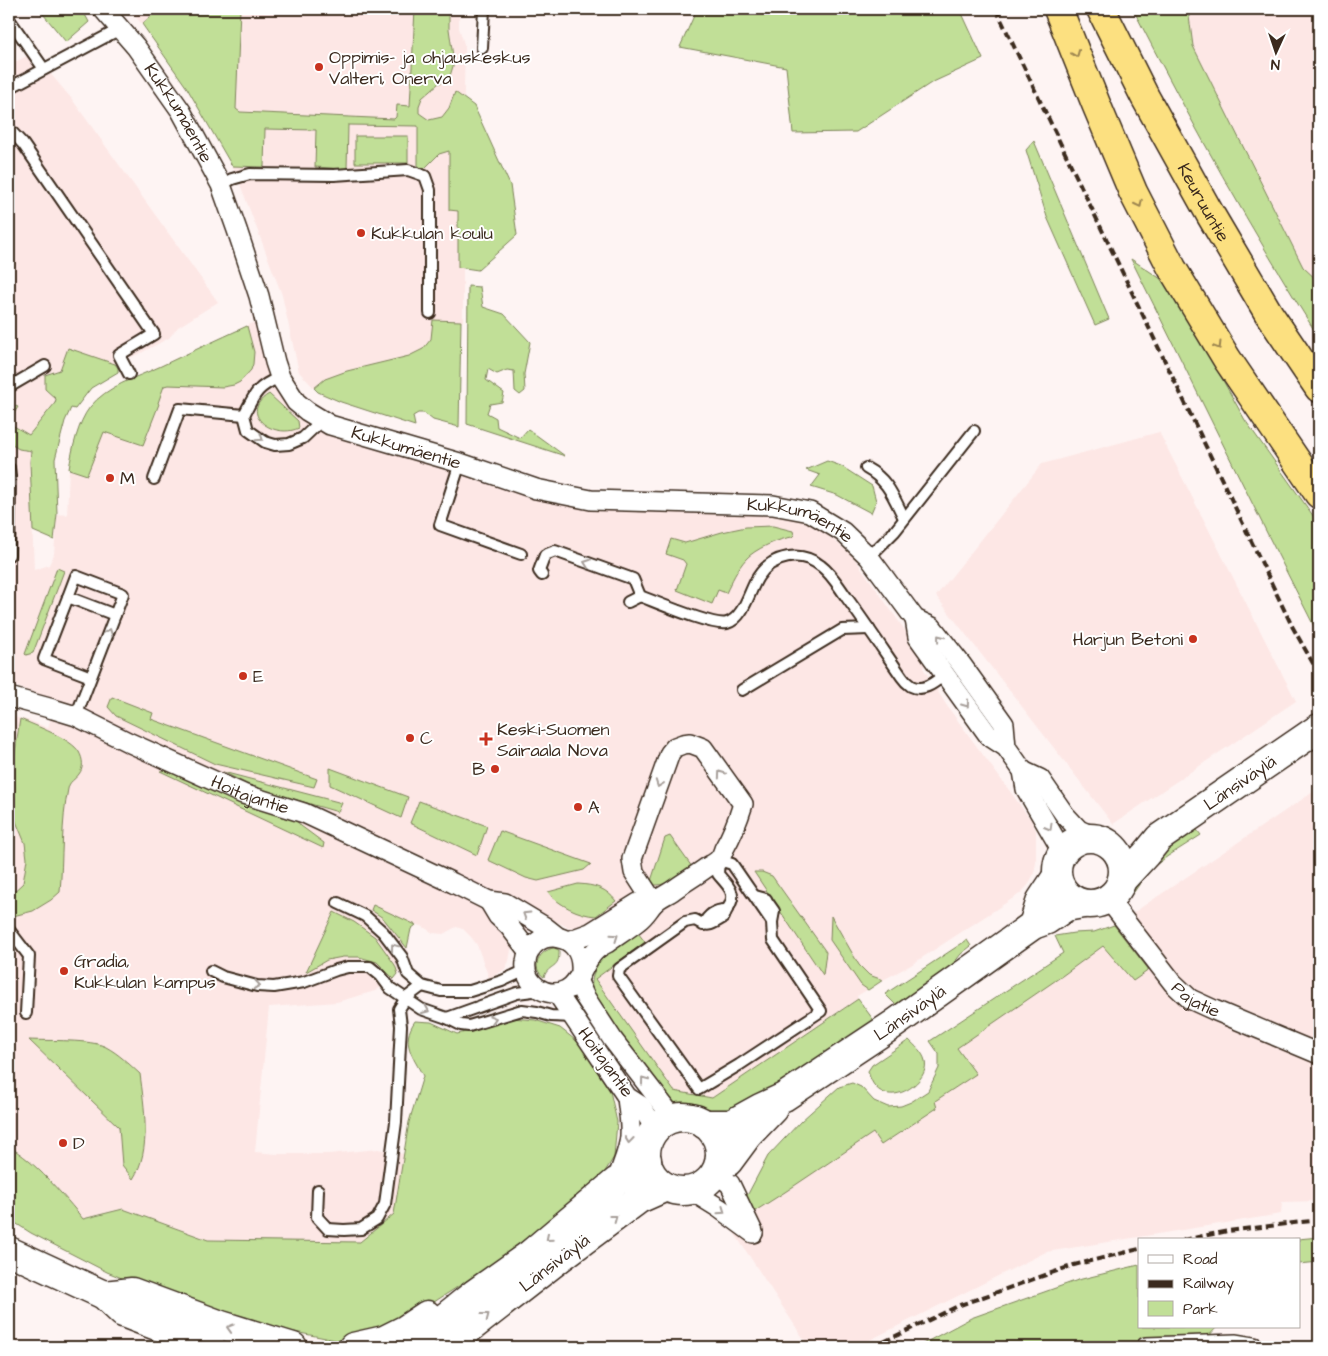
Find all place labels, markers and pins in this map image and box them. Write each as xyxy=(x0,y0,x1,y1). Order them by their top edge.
place label: Oppimis- ja ohjauskeskus Valteri, Onerva xyxy=(329,45,531,91)
marker: Oppimis- ja ohjauskeskus Valteri, Onerva xyxy=(313,61,325,73)
place label: Kukkulan koulu xyxy=(371,221,493,246)
marker: Kukkulan koulu xyxy=(355,227,367,239)
place label: M xyxy=(120,466,135,491)
marker: M xyxy=(104,472,116,484)
place label: Harjun Betoni xyxy=(1073,627,1183,652)
marker: Harjun Betoni xyxy=(1187,633,1199,645)
place label: E xyxy=(253,664,264,689)
marker: E xyxy=(237,670,249,682)
place label: Keski-Suomen Sairaala Nova xyxy=(497,717,610,763)
place label: C xyxy=(420,726,433,751)
marker: C xyxy=(404,732,416,744)
marker: Keski-Suomen Sairaala Nova xyxy=(479,732,493,746)
place label: B xyxy=(472,757,485,782)
marker: B xyxy=(489,763,501,775)
place label: A xyxy=(588,795,600,820)
marker: A xyxy=(572,801,584,813)
place label: Gradia, Kukkulan kampus xyxy=(74,949,216,995)
marker: Gradia, Kukkulan kampus xyxy=(58,965,70,977)
place label: D xyxy=(73,1131,85,1156)
marker: D xyxy=(57,1137,69,1149)

